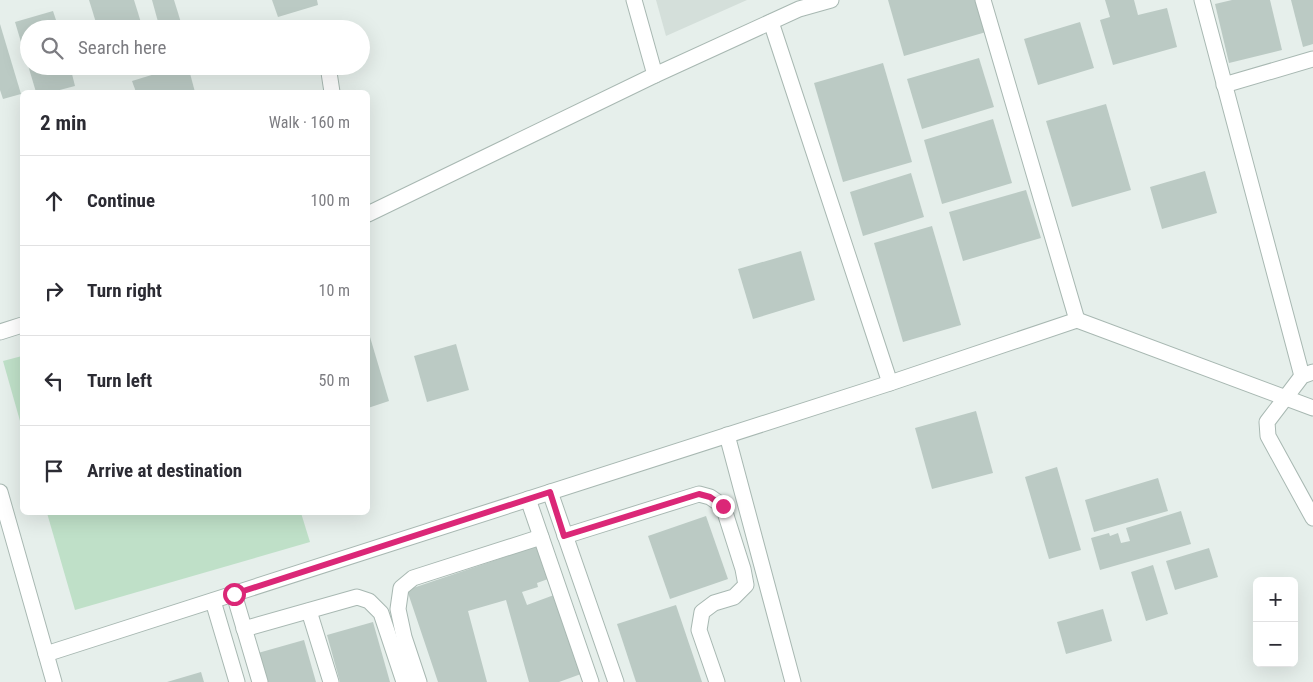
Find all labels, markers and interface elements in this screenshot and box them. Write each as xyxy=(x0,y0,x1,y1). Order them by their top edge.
search box xyxy=(20,20,370,75)
icon: search xyxy=(38,34,66,62)
text: Search here xyxy=(78,36,166,59)
text: 2 min xyxy=(40,111,87,135)
text: Walk · 160 m xyxy=(269,113,350,132)
icon: ahead xyxy=(40,187,68,215)
text: Continue xyxy=(87,189,155,212)
text: 100 m xyxy=(311,191,350,210)
icon: right xyxy=(40,277,68,305)
text: Turn right xyxy=(87,279,162,302)
text: 10 m xyxy=(318,281,350,300)
icon: left xyxy=(40,367,68,395)
text: Turn left xyxy=(87,369,152,392)
text: 50 m xyxy=(318,371,350,390)
icon: arrive xyxy=(40,457,68,485)
text: Arrive at destination xyxy=(87,459,242,482)
route end xyxy=(712,495,735,518)
map controls xyxy=(1253,577,1298,667)
button: + xyxy=(1253,577,1298,622)
route start xyxy=(223,583,246,606)
button: − xyxy=(1253,622,1298,667)

